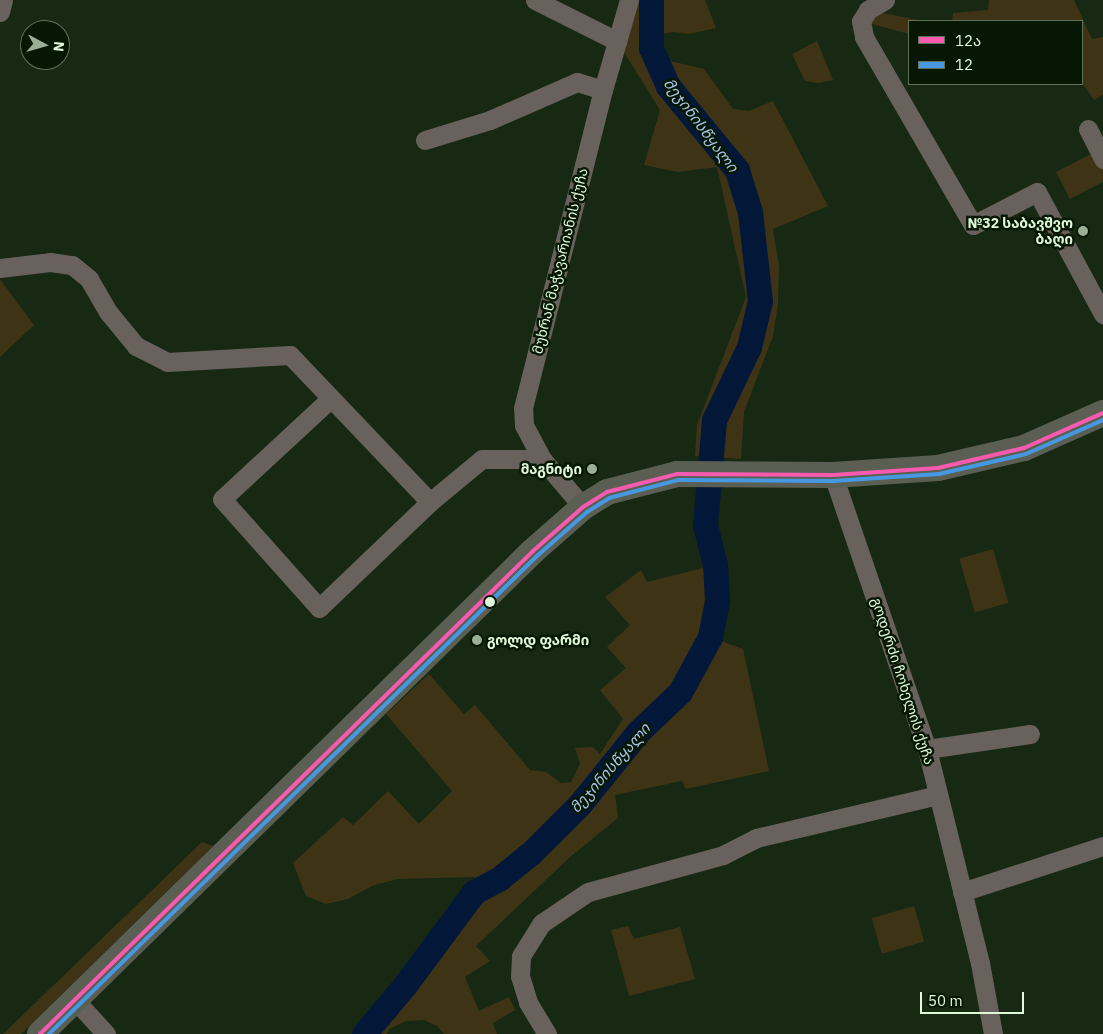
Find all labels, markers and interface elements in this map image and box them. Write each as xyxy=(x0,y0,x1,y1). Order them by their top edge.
north arrow xyxy=(20,20,70,70)
legend xyxy=(908,20,1083,85)
text: 12ა xyxy=(955,31,981,50)
text: N xyxy=(49,40,68,52)
text: 12 xyxy=(955,55,973,74)
water label: მეჯინისწყალი xyxy=(660,75,742,175)
street label: მუხრან მაჭავარიანის ქუჩა xyxy=(529,166,591,356)
place label: №32 საბავშვო ბაღი xyxy=(967,215,1073,248)
marker: №32 საბავშვო ბაღი xyxy=(1077,225,1089,237)
place label: მაგნიტი xyxy=(521,461,582,477)
marker: მაგნიტი xyxy=(586,463,598,475)
street label: გოდერძი ჩოხელის ქუჩა xyxy=(868,595,938,767)
unlabelled marker xyxy=(485,597,495,607)
place label: გოლდ ფარმი xyxy=(487,632,589,648)
marker: გოლდ ფარმი xyxy=(471,634,483,646)
water label: მეჯინისწყალი xyxy=(566,720,654,816)
scale bar xyxy=(923,982,1027,1014)
text: 50 m xyxy=(928,991,963,1010)

